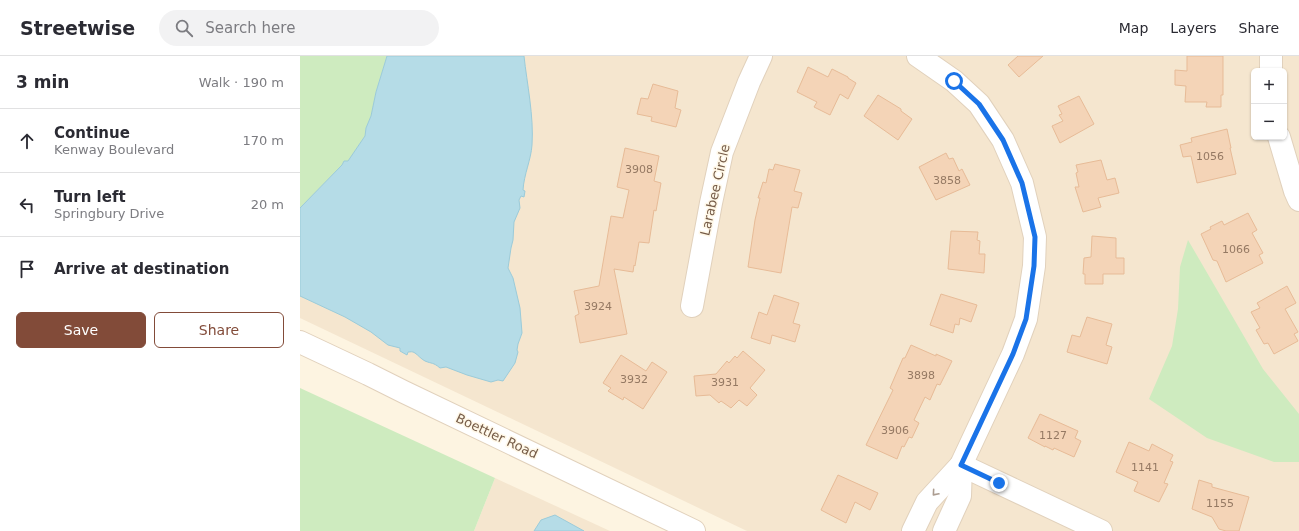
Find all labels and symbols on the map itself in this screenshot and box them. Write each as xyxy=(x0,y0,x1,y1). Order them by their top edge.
route start xyxy=(945,72,963,90)
street label: Larabee Circle xyxy=(697,143,733,237)
house number: 1056 xyxy=(1196,150,1224,163)
house number: 3908 xyxy=(625,163,653,176)
house number: 3858 xyxy=(933,174,961,187)
house number: 1066 xyxy=(1222,243,1250,256)
house number: 3924 xyxy=(584,300,612,313)
house number: 3898 xyxy=(907,369,935,382)
house number: 3932 xyxy=(620,373,648,386)
house number: 3931 xyxy=(711,376,739,389)
street label: Boettler Road xyxy=(454,410,540,462)
house number: 3906 xyxy=(881,424,909,437)
house number: 1127 xyxy=(1039,429,1067,442)
house number: 1141 xyxy=(1131,461,1159,474)
route end xyxy=(990,474,1008,492)
one-way arrow xyxy=(932,488,939,496)
house number: 1155 xyxy=(1206,497,1234,510)

